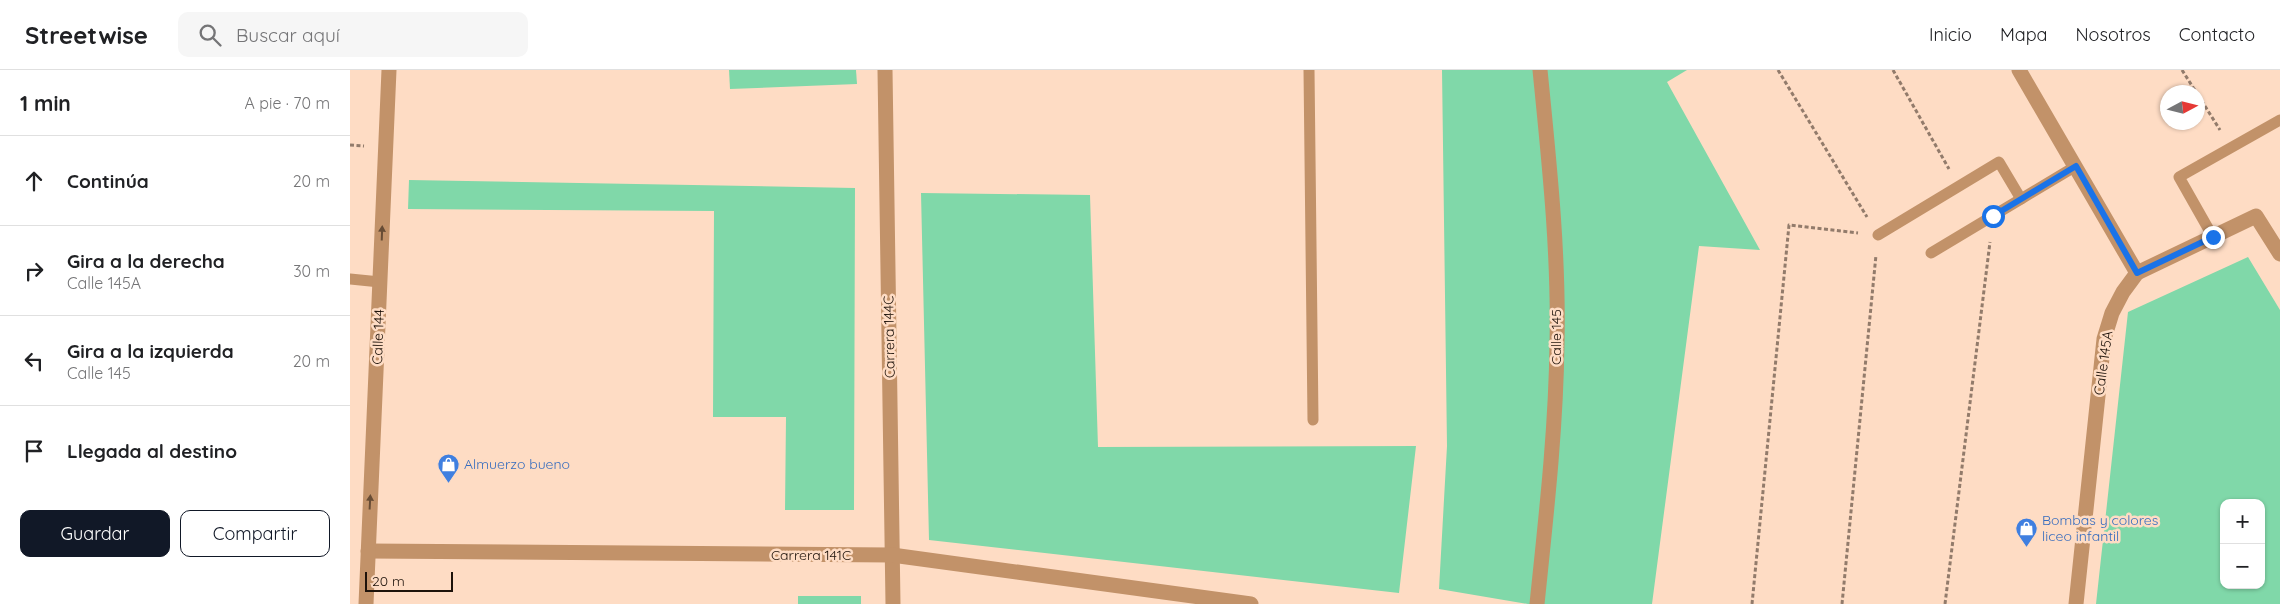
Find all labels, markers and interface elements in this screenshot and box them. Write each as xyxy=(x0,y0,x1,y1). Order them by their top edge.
search box xyxy=(178,12,528,57)
text: Streetwise xyxy=(25,20,148,50)
icon: search xyxy=(196,21,224,49)
text: Buscar aquí xyxy=(236,23,340,47)
text: Inicio xyxy=(1929,23,1972,46)
text: Mapa xyxy=(2000,23,2048,46)
text: Nosotros xyxy=(2076,23,2151,46)
text: Contacto xyxy=(2179,23,2255,46)
north arrow xyxy=(2160,85,2205,130)
text: 1 min xyxy=(20,90,71,116)
text: A pie · 70 m xyxy=(245,93,330,113)
icon: ahead xyxy=(20,167,48,195)
text: Continúa xyxy=(67,169,149,193)
text: 20 m xyxy=(293,171,330,191)
route start xyxy=(1982,205,2005,228)
one-way arrow xyxy=(378,225,386,241)
route end xyxy=(2202,226,2225,249)
text: Gira a la derecha xyxy=(67,249,225,273)
icon: right xyxy=(20,257,48,285)
text: 30 m xyxy=(293,261,330,281)
text: Calle 145A xyxy=(67,273,141,293)
street label: Carrera 144C xyxy=(879,296,899,378)
street label: Calle 144 xyxy=(368,309,388,365)
street label: Calle 145 xyxy=(1547,309,1565,365)
street label: Calle 145A xyxy=(2090,330,2116,396)
text: Gira a la izquierda xyxy=(67,339,234,363)
icon: left xyxy=(20,347,48,375)
text: 20 m xyxy=(293,351,330,371)
text: Calle 145 xyxy=(67,363,131,383)
icon: arrive xyxy=(20,437,48,465)
text: Llegada al destino xyxy=(67,439,237,463)
shop icon: Almuerzo bueno xyxy=(436,452,460,483)
place label: Almuerzo bueno xyxy=(464,455,570,473)
one-way arrow xyxy=(367,494,375,510)
map controls xyxy=(2220,499,2265,589)
button: + xyxy=(2220,499,2265,544)
button: Guardar xyxy=(20,510,170,557)
button: Compartir xyxy=(180,510,330,557)
place label: Bombas y colores liceo infantil xyxy=(2042,511,2158,545)
shop icon: Bombas y colores liceo infantil xyxy=(2014,516,2038,547)
button: − xyxy=(2220,544,2265,589)
street label: Carrera 141C xyxy=(771,546,851,564)
scale bar xyxy=(365,569,452,592)
text: 20 m xyxy=(372,572,405,590)

